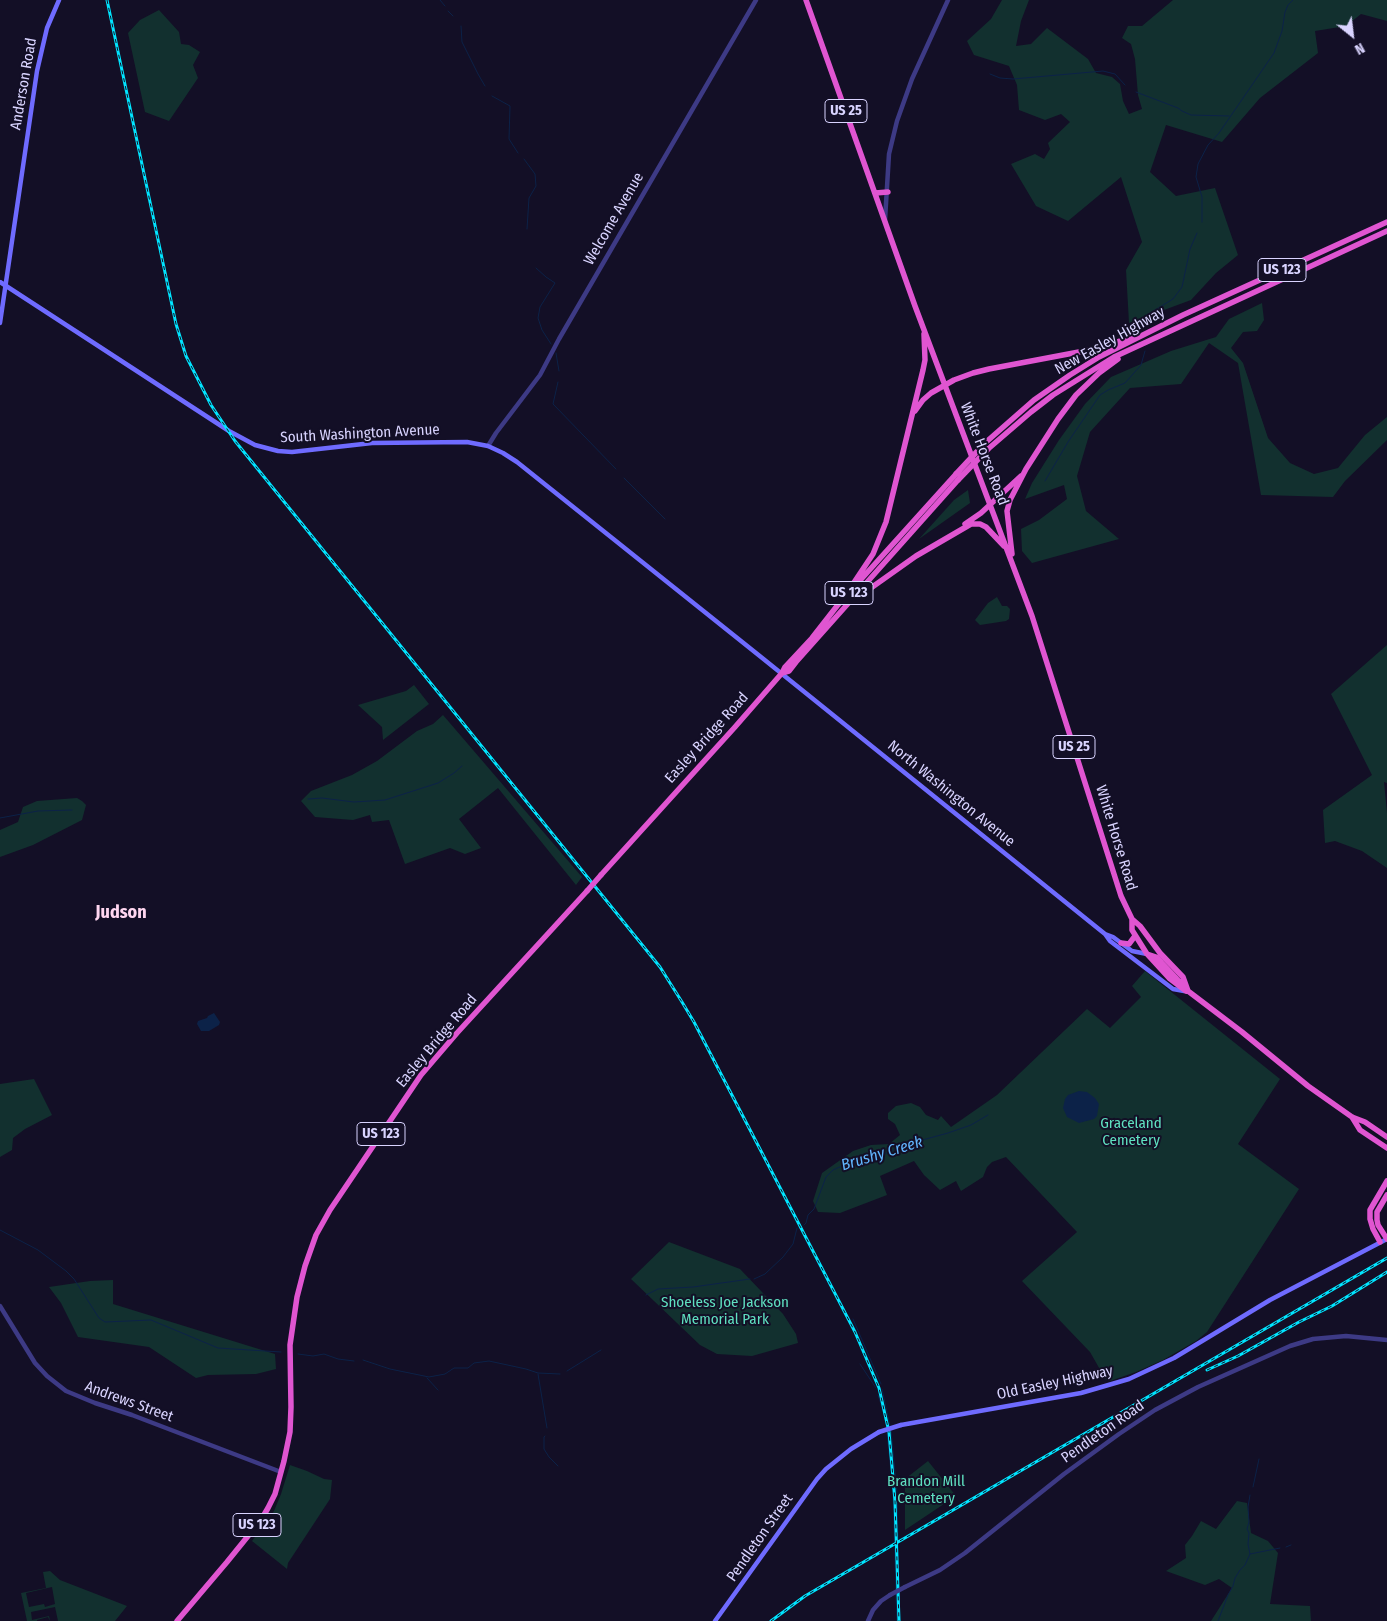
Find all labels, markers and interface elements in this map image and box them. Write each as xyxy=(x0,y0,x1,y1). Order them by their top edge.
north arrow xyxy=(1327,10,1377,60)
street label: Anderson Road xyxy=(7,37,41,131)
text: N xyxy=(1352,39,1367,58)
road number: US 25 xyxy=(825,100,867,122)
street label: Welcome Avenue xyxy=(580,169,648,269)
road number: US 123 xyxy=(1258,258,1306,282)
street label: New Easley Highway xyxy=(1052,303,1168,379)
street label: White Horse Road xyxy=(956,400,1012,508)
street label: South Washington Avenue xyxy=(280,421,440,447)
road number: US 123 xyxy=(825,582,873,604)
street label: Easley Bridge Road xyxy=(661,689,753,787)
road number: US 25 xyxy=(1053,736,1095,759)
street label: North Washington Avenue xyxy=(884,737,1018,851)
street label: White Horse Road xyxy=(1091,783,1141,893)
district label: Judson xyxy=(95,902,147,924)
street label: Easley Bridge Road xyxy=(393,991,481,1091)
park label: Graceland Cemetery xyxy=(1100,1115,1162,1150)
road number: US 123 xyxy=(357,1122,405,1146)
water label: Brushy Creek xyxy=(839,1132,925,1176)
park label: Shoeless Joe Jackson Memorial Park xyxy=(661,1294,789,1329)
street label: Old Easley Highway xyxy=(995,1362,1115,1404)
street label: Andrews Street xyxy=(82,1378,176,1426)
street label: Pendleton Road xyxy=(1058,1397,1148,1467)
park label: Brandon Mill Cemetery xyxy=(887,1473,965,1508)
street label: Pendleton Street xyxy=(723,1491,797,1585)
road number: US 123 xyxy=(233,1514,281,1536)

